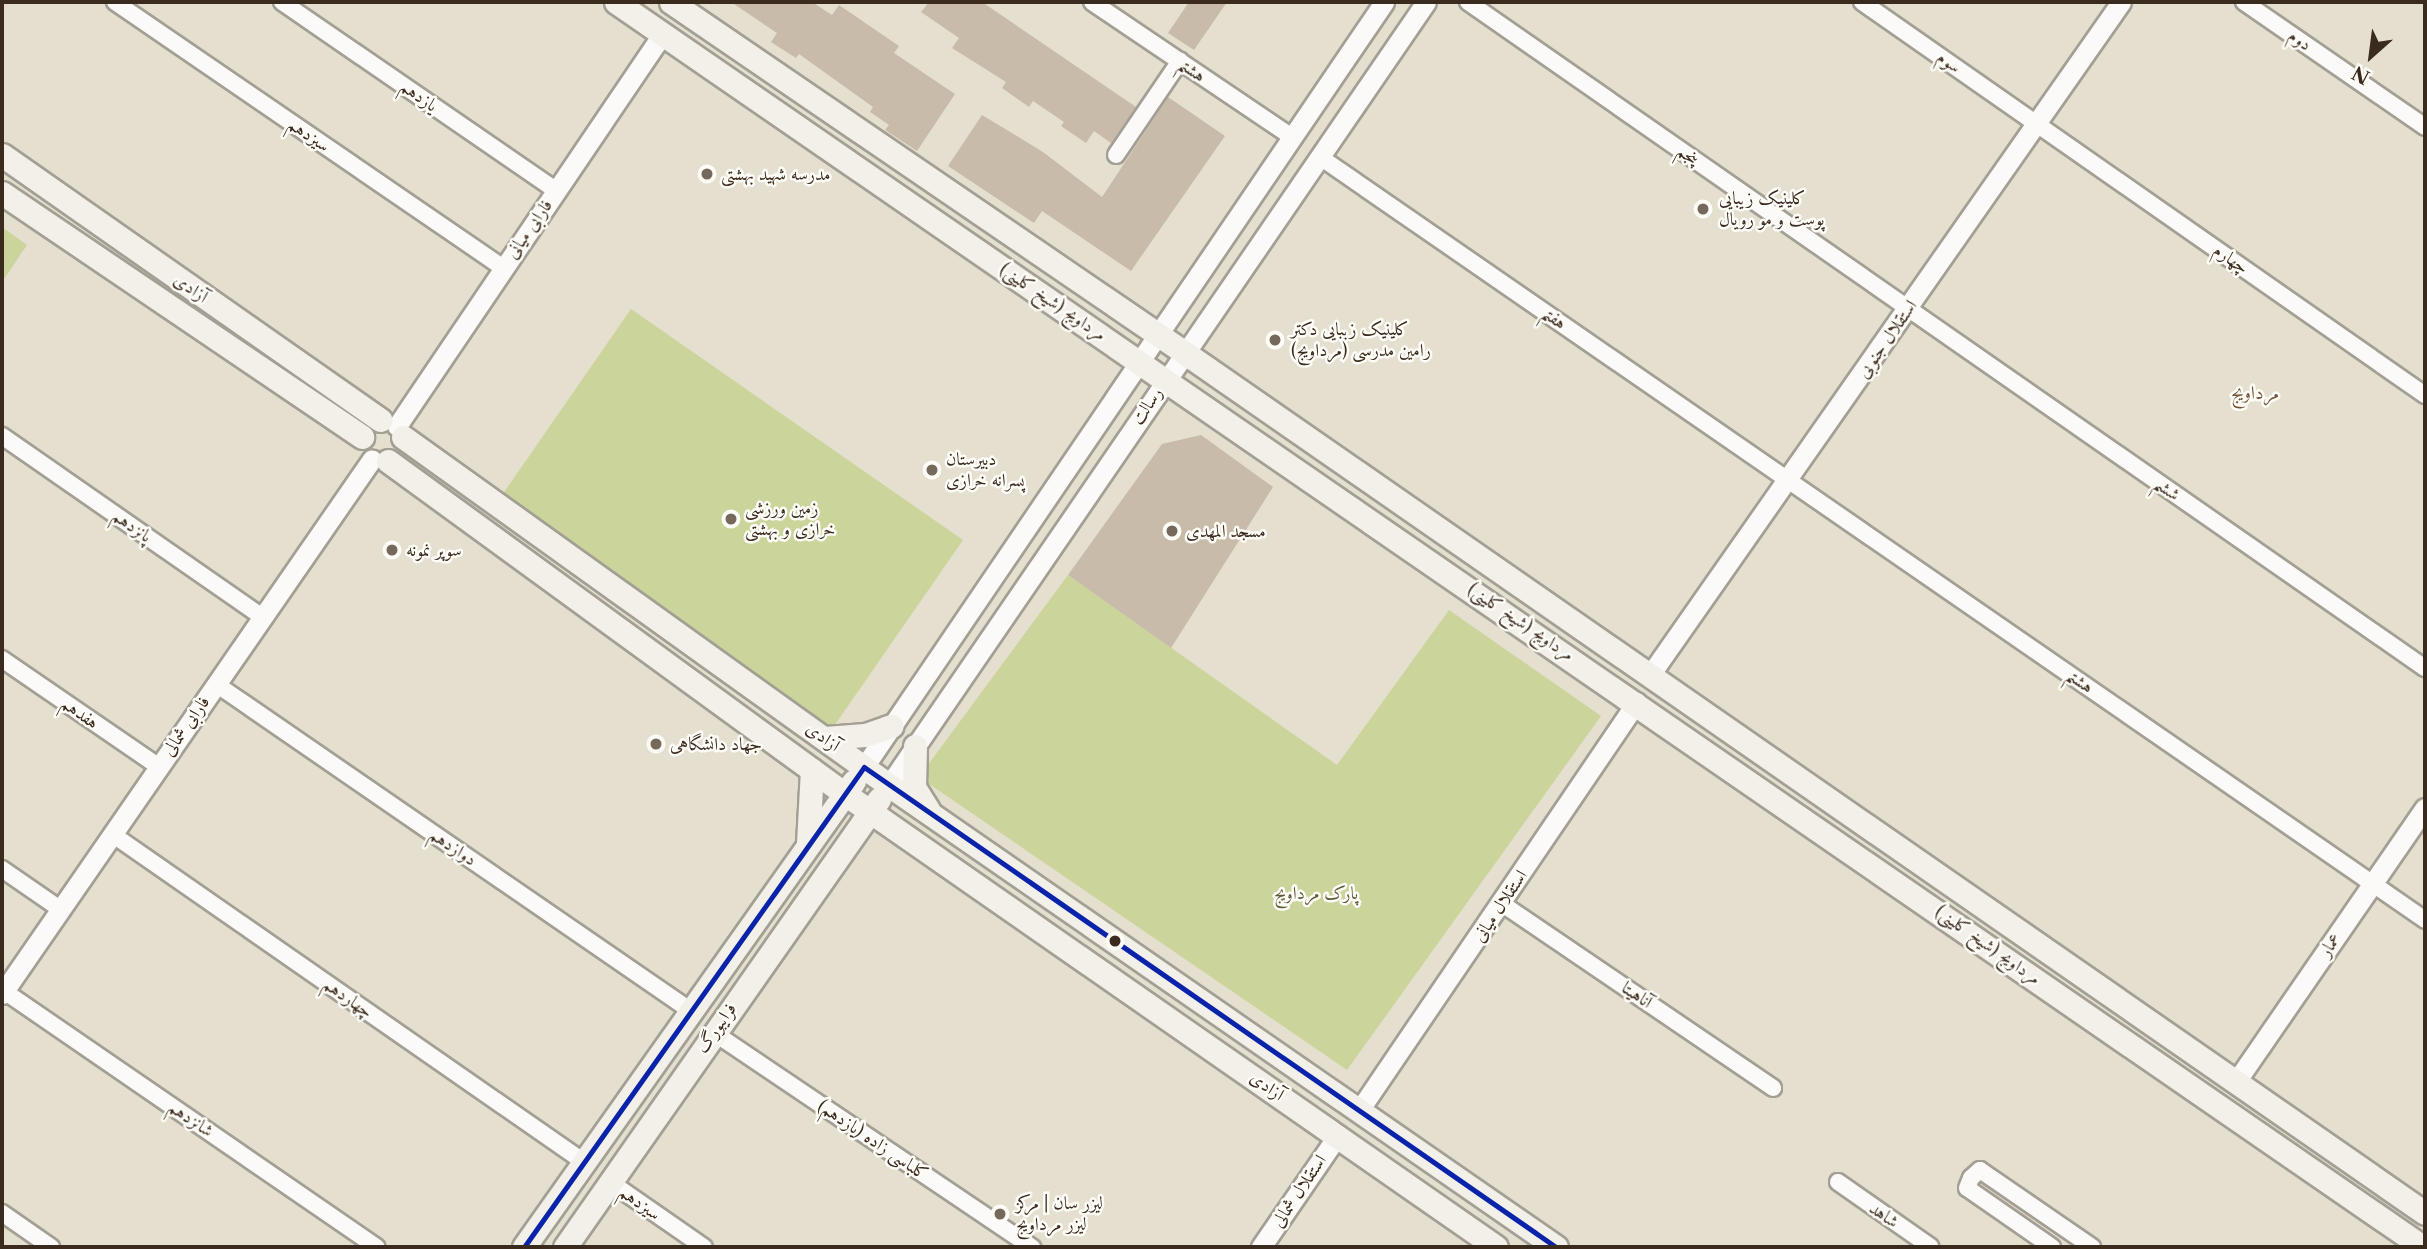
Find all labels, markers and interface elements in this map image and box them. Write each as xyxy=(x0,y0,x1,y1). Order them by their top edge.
north arrow xyxy=(2336,21,2406,91)
street label: دوم xyxy=(2284,24,2316,56)
street label: سوم xyxy=(1933,46,1965,78)
street label: هشتم xyxy=(1174,53,1210,87)
text: N xyxy=(2348,61,2374,89)
street label: یازدهم xyxy=(396,76,442,116)
street label: سیزدهم xyxy=(284,113,334,157)
street label: پنجم xyxy=(1673,140,1703,170)
place label: مدرسه شهید بهشتی xyxy=(721,163,831,185)
marker: مدرسه شهید بهشتی xyxy=(699,166,715,182)
place label: کلینیک زیبایی پوست و مو رویال xyxy=(1719,188,1825,230)
street label: فارابی میانی xyxy=(501,195,557,263)
marker: کلینیک زیبایی پوست و مو رویال xyxy=(1693,199,1713,219)
street label: چهارم xyxy=(2209,239,2253,279)
street label: مرداویج (شیخ کلینی) xyxy=(996,258,1110,346)
street label: آزادی xyxy=(170,269,212,307)
street label: استقلال جنوبی xyxy=(1852,296,1922,382)
street label: هفتم xyxy=(1538,302,1570,334)
place label: کلینیک زیبایی دکتر رامین مدرسی (مرداویج) xyxy=(1291,319,1431,362)
marker: کلینیک زیبایی دکتر رامین مدرسی (مرداویج) xyxy=(1265,330,1285,350)
district label: مرداویج xyxy=(2231,382,2279,404)
street label: رسالت xyxy=(1127,383,1167,429)
place label: دبیرستان پسرانه خرازی xyxy=(946,449,1025,491)
marker: دبیرستان پسرانه خرازی xyxy=(924,462,940,478)
street label: ششم xyxy=(2150,472,2184,506)
place label: زمین ورزشی خرازی و بهشتی xyxy=(745,498,835,540)
street label: پانزدهم xyxy=(108,505,156,547)
marker: زمین ورزشی خرازی و بهشتی xyxy=(723,511,739,527)
place label: مسجد المهدی xyxy=(1186,520,1266,542)
marker: مسجد المهدی xyxy=(1164,523,1180,539)
place label: سوپر نمونه xyxy=(406,539,462,561)
marker: سوپر نمونه xyxy=(384,542,400,558)
street label: مرداویج (شیخ کلینی) xyxy=(1464,578,1578,666)
street label: هشتم xyxy=(2062,664,2098,698)
street label: هفدهم xyxy=(57,692,103,734)
street label: فارابی شمالی xyxy=(158,692,214,760)
street label: آزادی xyxy=(802,717,844,757)
place label: جهاد دانشگاهی xyxy=(670,733,762,755)
marker: جهاد دانشگاهی xyxy=(648,736,664,752)
street label: دوازدهم xyxy=(425,824,481,870)
street label: استقلال میانی xyxy=(1468,866,1532,946)
park label: پارک مرداویج xyxy=(1274,882,1358,904)
street label: مرداویج (شیخ کلینی) xyxy=(1931,901,2045,989)
street label: عمار xyxy=(2314,929,2346,961)
unlabelled marker xyxy=(1108,934,1122,948)
street label: چهاردهم xyxy=(319,973,377,1023)
street label: آناهیتا xyxy=(1617,977,1657,1013)
street label: فرایبورگ xyxy=(691,999,741,1057)
street label: آزادی xyxy=(1246,1067,1288,1105)
street label: کلباسی زاده (یازدهم) xyxy=(814,1095,932,1185)
street label: شانزدهم xyxy=(164,1096,218,1142)
street label: استقلال شمالی xyxy=(1267,1151,1331,1231)
street label: سیزدهم xyxy=(615,1181,665,1225)
place label: لیزر سان | مرکز لیزر مرداویج xyxy=(1016,1193,1103,1236)
street label: شاهد xyxy=(1865,1197,1903,1233)
marker: لیزر سان | مرکز لیزر مرداویج xyxy=(990,1204,1010,1224)

